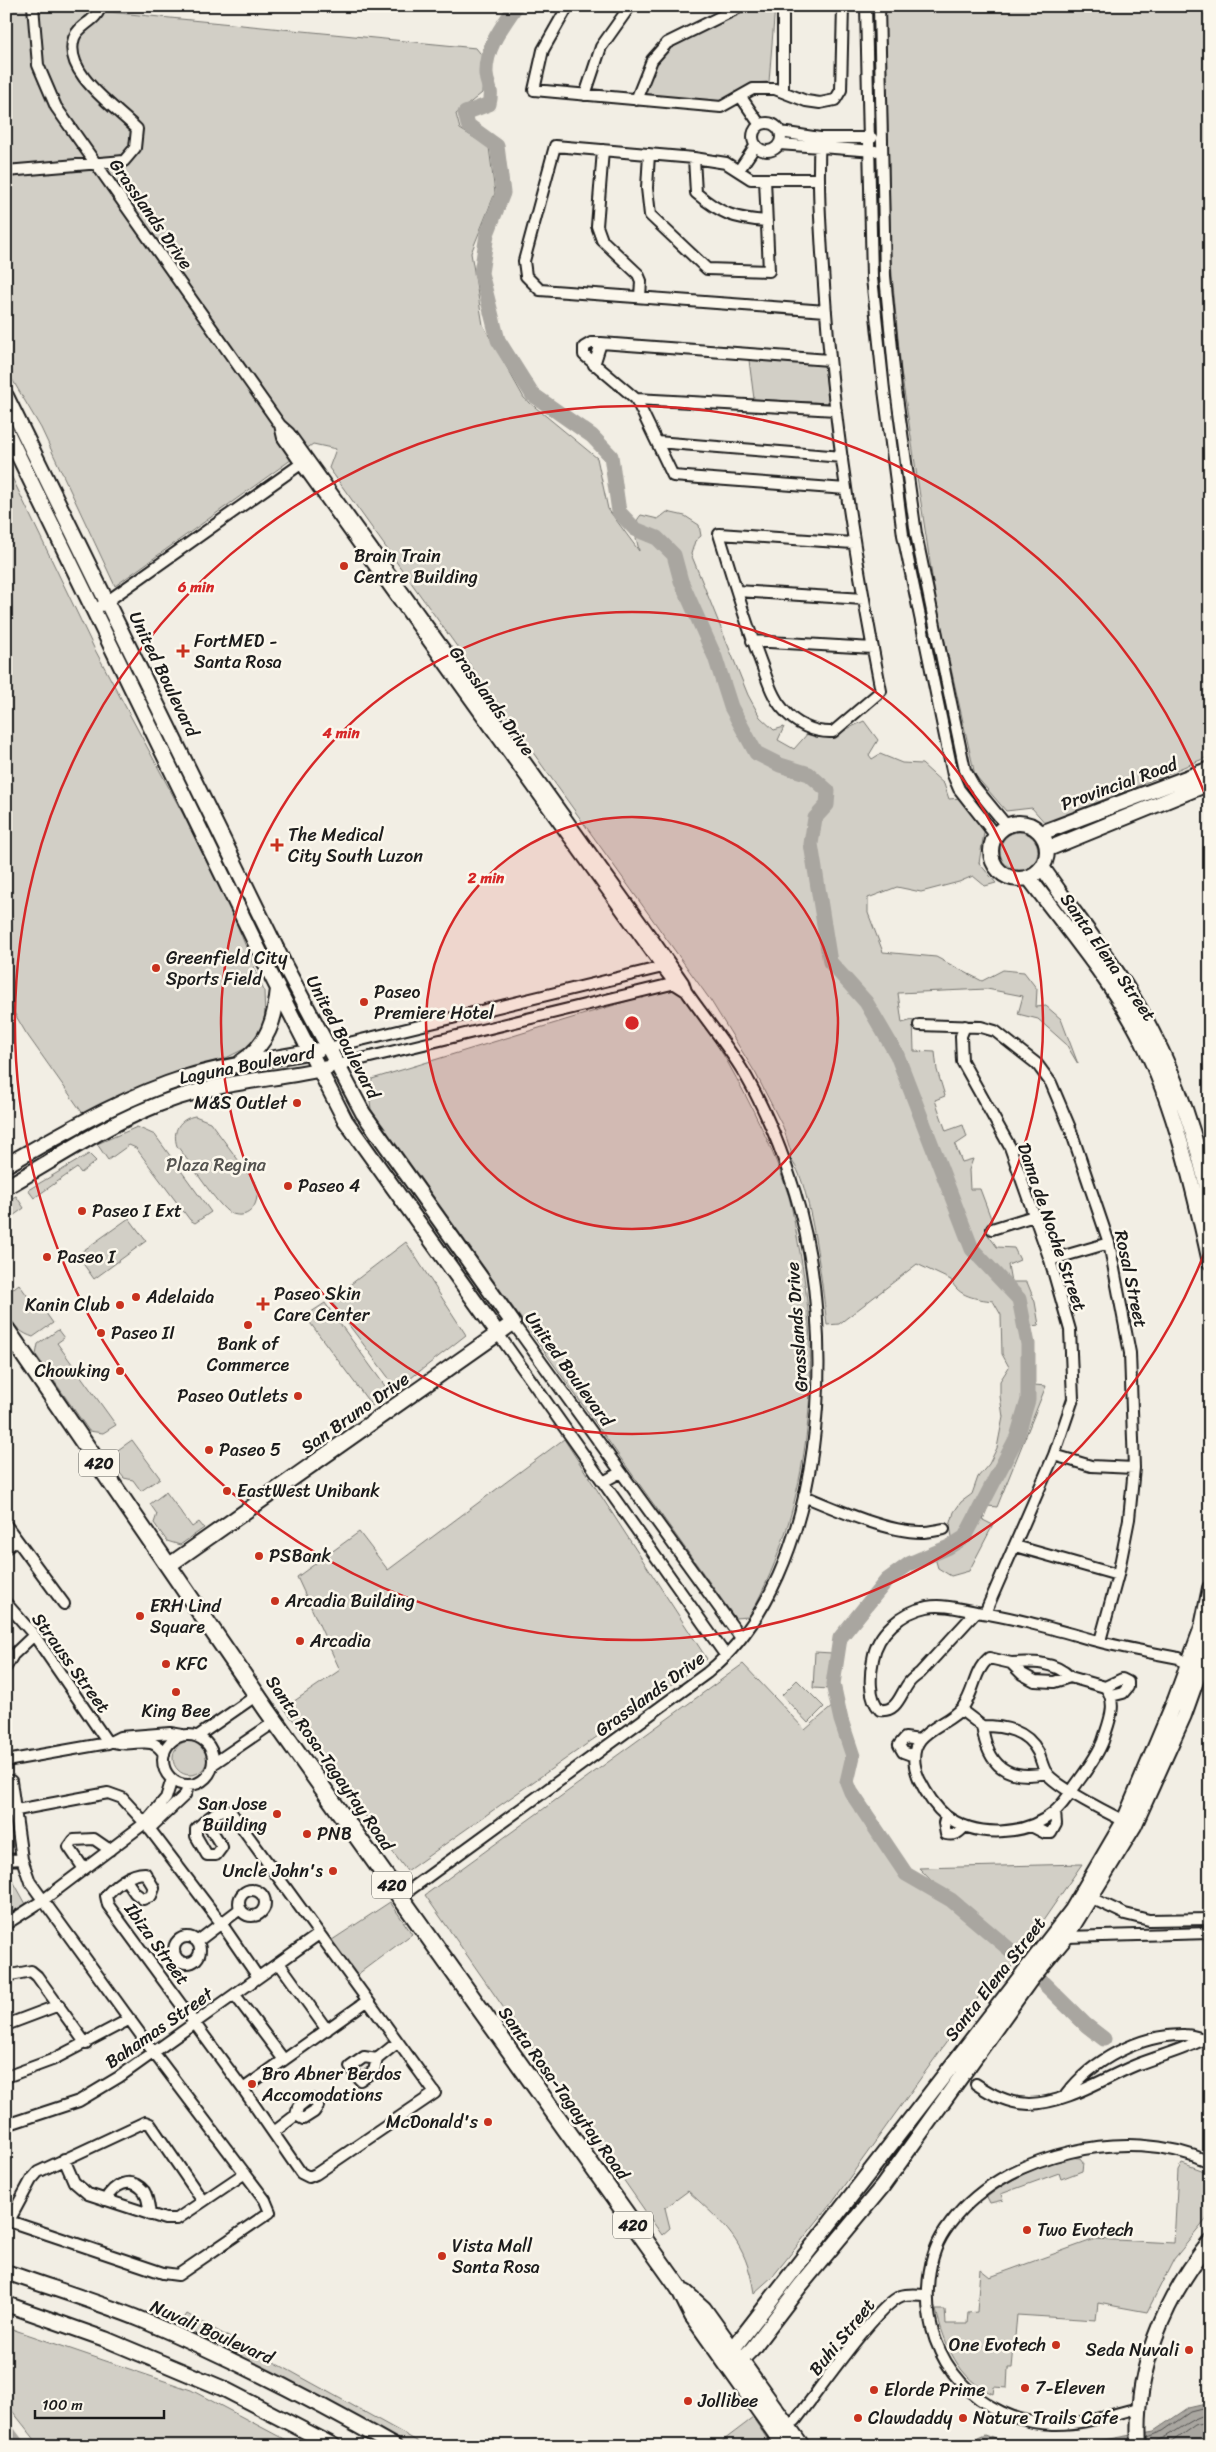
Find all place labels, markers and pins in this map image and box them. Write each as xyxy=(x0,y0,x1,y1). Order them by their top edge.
place label: Brain Train Centre Building xyxy=(354,540,478,593)
marker: Brain Train Centre Building xyxy=(338,560,350,572)
place label: FortMED - Santa Rosa xyxy=(194,625,282,678)
marker: FortMED - Santa Rosa xyxy=(176,644,190,658)
place label: The Medical City South Luzon xyxy=(288,819,423,872)
marker: The Medical City South Luzon xyxy=(270,838,284,852)
place label: Greenfield City Sports Field xyxy=(166,942,288,995)
marker: Greenfield City Sports Field xyxy=(150,962,162,974)
place label: Paseo Premiere Hotel xyxy=(374,976,495,1029)
marker: Paseo Premiere Hotel xyxy=(358,996,370,1008)
centre of rings xyxy=(623,1014,641,1032)
place label: M&S Outlet xyxy=(194,1087,288,1119)
marker: M&S Outlet xyxy=(291,1097,303,1109)
place label: Paseo 4 xyxy=(298,1170,360,1202)
marker: Paseo 4 xyxy=(282,1180,294,1192)
place label: Paseo I Ext xyxy=(92,1195,182,1227)
marker: Paseo I Ext xyxy=(76,1205,88,1217)
place label: Paseo I xyxy=(57,1241,117,1273)
marker: Paseo I xyxy=(41,1251,53,1263)
place label: Paseo Skin Care Center xyxy=(274,1278,371,1331)
place label: Adelaida xyxy=(145,1281,214,1313)
place label: Kanin Club xyxy=(25,1289,110,1321)
marker: Adelaida xyxy=(130,1291,142,1303)
marker: Paseo Skin Care Center xyxy=(256,1297,270,1311)
marker: Kanin Club xyxy=(114,1299,126,1311)
place label: Paseo II xyxy=(111,1317,175,1349)
marker: Bank of Commerce xyxy=(242,1319,254,1331)
marker: Paseo II xyxy=(95,1327,107,1339)
place label: Bank of Commerce xyxy=(207,1328,289,1381)
place label: Chowking xyxy=(34,1355,110,1387)
marker: Chowking xyxy=(114,1365,126,1377)
place label: Paseo Outlets xyxy=(177,1380,289,1412)
marker: Paseo Outlets xyxy=(292,1390,304,1402)
place label: Paseo 5 xyxy=(219,1434,281,1466)
marker: Paseo 5 xyxy=(203,1444,215,1456)
place label: EastWest Unibank xyxy=(237,1475,380,1507)
marker: EastWest Unibank xyxy=(221,1485,233,1497)
place label: PSBank xyxy=(269,1540,332,1572)
marker: PSBank xyxy=(253,1550,265,1562)
place label: Arcadia Building xyxy=(284,1585,415,1617)
place label: ERH Lind Square xyxy=(150,1590,222,1643)
marker: Arcadia Building xyxy=(269,1595,281,1607)
marker: ERH Lind Square xyxy=(134,1610,146,1622)
place label: Arcadia xyxy=(309,1625,371,1657)
marker: Arcadia xyxy=(294,1635,306,1647)
place label: KFC xyxy=(176,1648,208,1680)
marker: KFC xyxy=(160,1658,172,1670)
marker: King Bee xyxy=(170,1686,182,1698)
place label: King Bee xyxy=(142,1695,211,1727)
place label: San Jose Building xyxy=(198,1788,267,1841)
marker: San Jose Building xyxy=(271,1808,283,1820)
place label: PNB xyxy=(317,1818,352,1850)
marker: PNB xyxy=(301,1828,313,1840)
place label: Uncle John's xyxy=(222,1855,324,1887)
marker: Uncle John's xyxy=(327,1865,339,1877)
place label: Bro Abner Berdos Accomodations xyxy=(261,2058,402,2111)
marker: Bro Abner Berdos Accomodations xyxy=(246,2078,258,2090)
place label: McDonald's xyxy=(386,2106,479,2138)
marker: McDonald's xyxy=(482,2116,494,2128)
place label: Two Evotech xyxy=(1037,2214,1134,2246)
marker: Two Evotech xyxy=(1021,2224,1033,2236)
place label: Vista Mall Santa Rosa xyxy=(452,2230,540,2283)
marker: Vista Mall Santa Rosa xyxy=(436,2250,448,2262)
place label: One Evotech xyxy=(949,2329,1046,2361)
place label: Seda Nuvali xyxy=(1085,2334,1180,2366)
marker: One Evotech xyxy=(1050,2339,1062,2351)
marker: Seda Nuvali xyxy=(1183,2344,1195,2356)
place label: 7-Eleven xyxy=(1035,2372,1106,2404)
place label: Elorde Prime xyxy=(884,2374,985,2406)
marker: 7-Eleven xyxy=(1019,2382,1031,2394)
marker: Elorde Prime xyxy=(868,2384,880,2396)
place label: Jollibee xyxy=(697,2385,758,2417)
marker: Jollibee xyxy=(682,2395,694,2407)
place label: Clawdaddy xyxy=(868,2402,953,2434)
place label: Nature Trails Cafe xyxy=(973,2402,1119,2434)
marker: Clawdaddy xyxy=(852,2412,864,2424)
marker: Nature Trails Cafe xyxy=(957,2412,969,2424)

